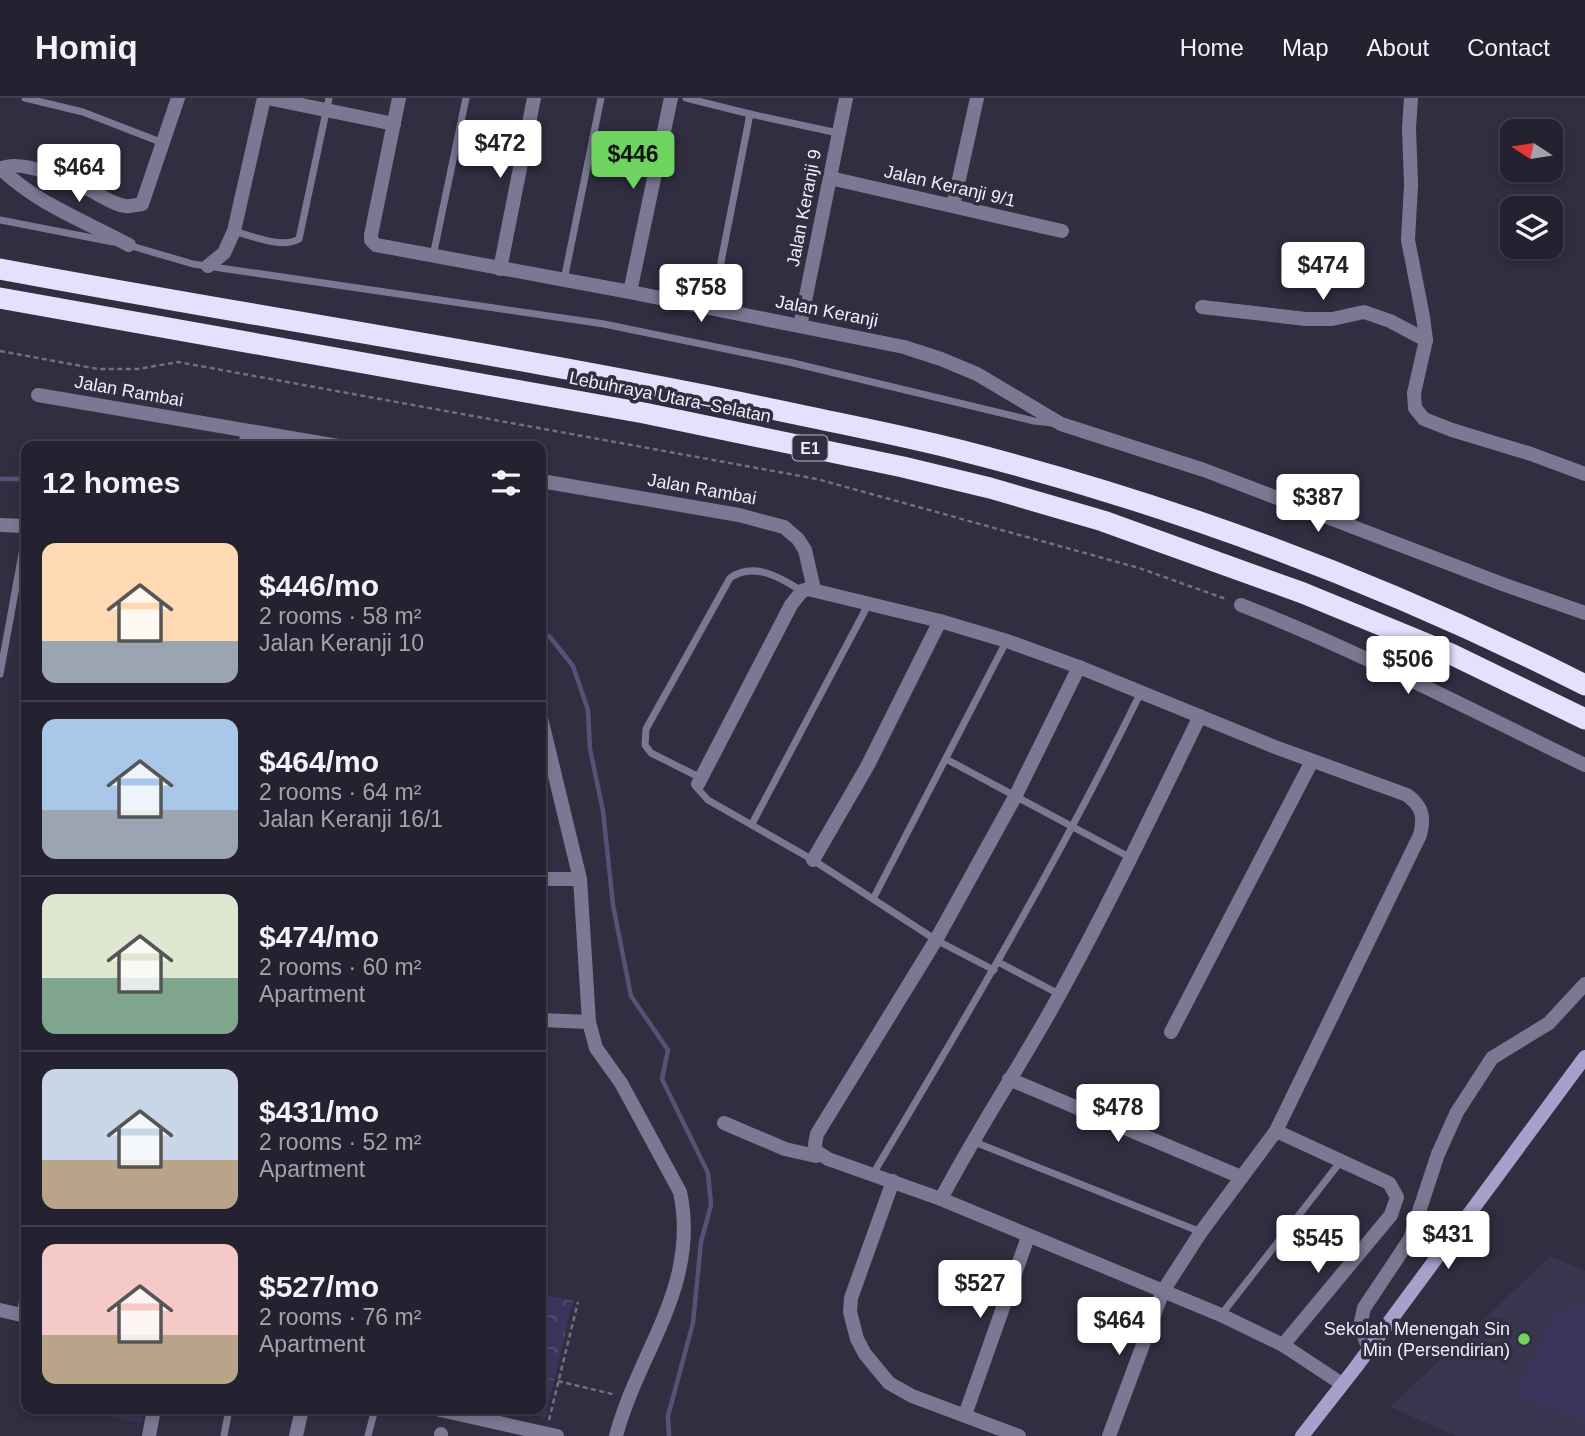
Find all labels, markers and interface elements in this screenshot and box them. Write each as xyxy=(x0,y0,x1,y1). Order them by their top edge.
text: Homiq xyxy=(35,29,138,66)
text: Home xyxy=(1180,34,1244,61)
text: Map xyxy=(1282,34,1329,61)
text: About xyxy=(1367,34,1429,61)
text: Contact xyxy=(1467,34,1550,61)
north arrow xyxy=(1500,119,1563,182)
map controls xyxy=(1500,119,1563,259)
pin: $472 xyxy=(459,120,541,180)
text: $472 xyxy=(474,130,526,156)
pin: $446 xyxy=(592,132,674,191)
text: $446 xyxy=(607,141,659,167)
pin: $464 xyxy=(38,144,120,204)
street label: Jalan Keranji 9 xyxy=(783,148,825,268)
text: $464 xyxy=(53,154,105,180)
street label: Jalan Keranji 9/1 xyxy=(882,161,1018,211)
button: layers xyxy=(1500,196,1563,259)
pin: $474 xyxy=(1282,242,1364,302)
text: $474 xyxy=(1297,252,1349,278)
pin: $758 xyxy=(660,264,742,324)
text: $758 xyxy=(675,274,727,300)
street label: Jalan Keranji xyxy=(774,291,880,331)
street label: Lebuhraya Utara–Selatan xyxy=(567,368,773,426)
street label: Jalan Rambai xyxy=(73,372,185,410)
road number: E1 xyxy=(792,436,828,460)
icon: filters xyxy=(487,464,525,502)
text: 12 homes xyxy=(42,466,180,499)
street label: Jalan Rambai xyxy=(646,470,758,508)
pin: $387 xyxy=(1277,474,1359,534)
text: $387 xyxy=(1292,484,1344,510)
text: $446/mo xyxy=(259,569,379,602)
icon: home xyxy=(98,571,182,655)
text: 2 rooms · 58 m² xyxy=(259,603,421,629)
text: Jalan Keranji 10 xyxy=(259,630,424,656)
pin: $506 xyxy=(1367,636,1449,696)
text: $506 xyxy=(1382,646,1434,672)
text: $464/mo xyxy=(259,745,379,778)
icon: home xyxy=(98,747,182,831)
text: 2 rooms · 64 m² xyxy=(259,779,421,805)
text: Jalan Keranji 16/1 xyxy=(259,806,443,832)
text: $474/mo xyxy=(259,920,379,953)
icon: home xyxy=(98,922,182,1006)
text: 2 rooms · 60 m² xyxy=(259,954,421,980)
text: Apartment xyxy=(259,981,365,1007)
pin: $478 xyxy=(1077,1084,1159,1144)
text: $478 xyxy=(1092,1094,1144,1120)
text: $431/mo xyxy=(259,1095,379,1128)
icon: home xyxy=(98,1097,182,1181)
text: 2 rooms · 52 m² xyxy=(259,1129,421,1155)
text: Apartment xyxy=(259,1156,365,1182)
pin: $431 xyxy=(1407,1212,1489,1271)
pin: $545 xyxy=(1277,1216,1359,1275)
text: $431 xyxy=(1422,1221,1474,1247)
text: $545 xyxy=(1292,1225,1344,1251)
pin: $527 xyxy=(939,1260,1021,1320)
text: $527/mo xyxy=(259,1270,379,1303)
text: $527 xyxy=(954,1270,1006,1296)
icon: home xyxy=(98,1272,182,1356)
pin: $464 xyxy=(1078,1298,1160,1357)
text: 2 rooms · 76 m² xyxy=(259,1304,421,1330)
text: $464 xyxy=(1093,1307,1145,1333)
place label: Sekolah Menengah Sin Min (Persendirian) xyxy=(1324,1319,1510,1360)
text: Apartment xyxy=(259,1331,365,1357)
marker: Sekolah Menengah Sin Min (Persendirian) xyxy=(1516,1331,1532,1347)

